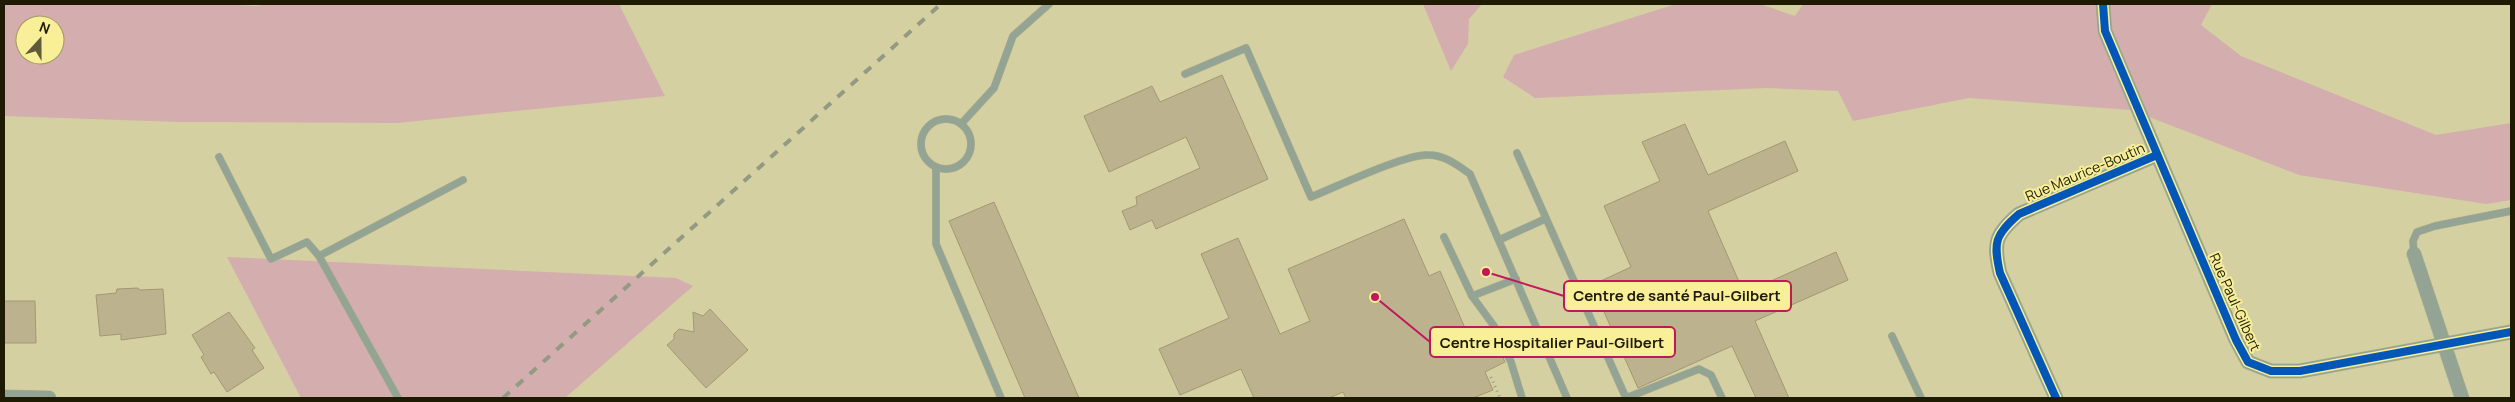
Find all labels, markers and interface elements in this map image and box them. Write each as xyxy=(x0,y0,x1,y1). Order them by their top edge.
north arrow xyxy=(15,15,65,65)
text: N xyxy=(37,17,53,38)
street label: Rue Maurice-Boutin xyxy=(2022,138,2148,205)
street label: Rue Paul-Gilbert xyxy=(2205,250,2266,354)
callout: Centre de santé Paul-Gilbert xyxy=(1564,281,1791,311)
text: Centre de santé Paul-Gilbert xyxy=(1573,285,1781,306)
callout: Centre Hospitalier Paul-Gilbert xyxy=(1430,327,1675,357)
text: Centre Hospitalier Paul-Gilbert xyxy=(1440,332,1664,353)

